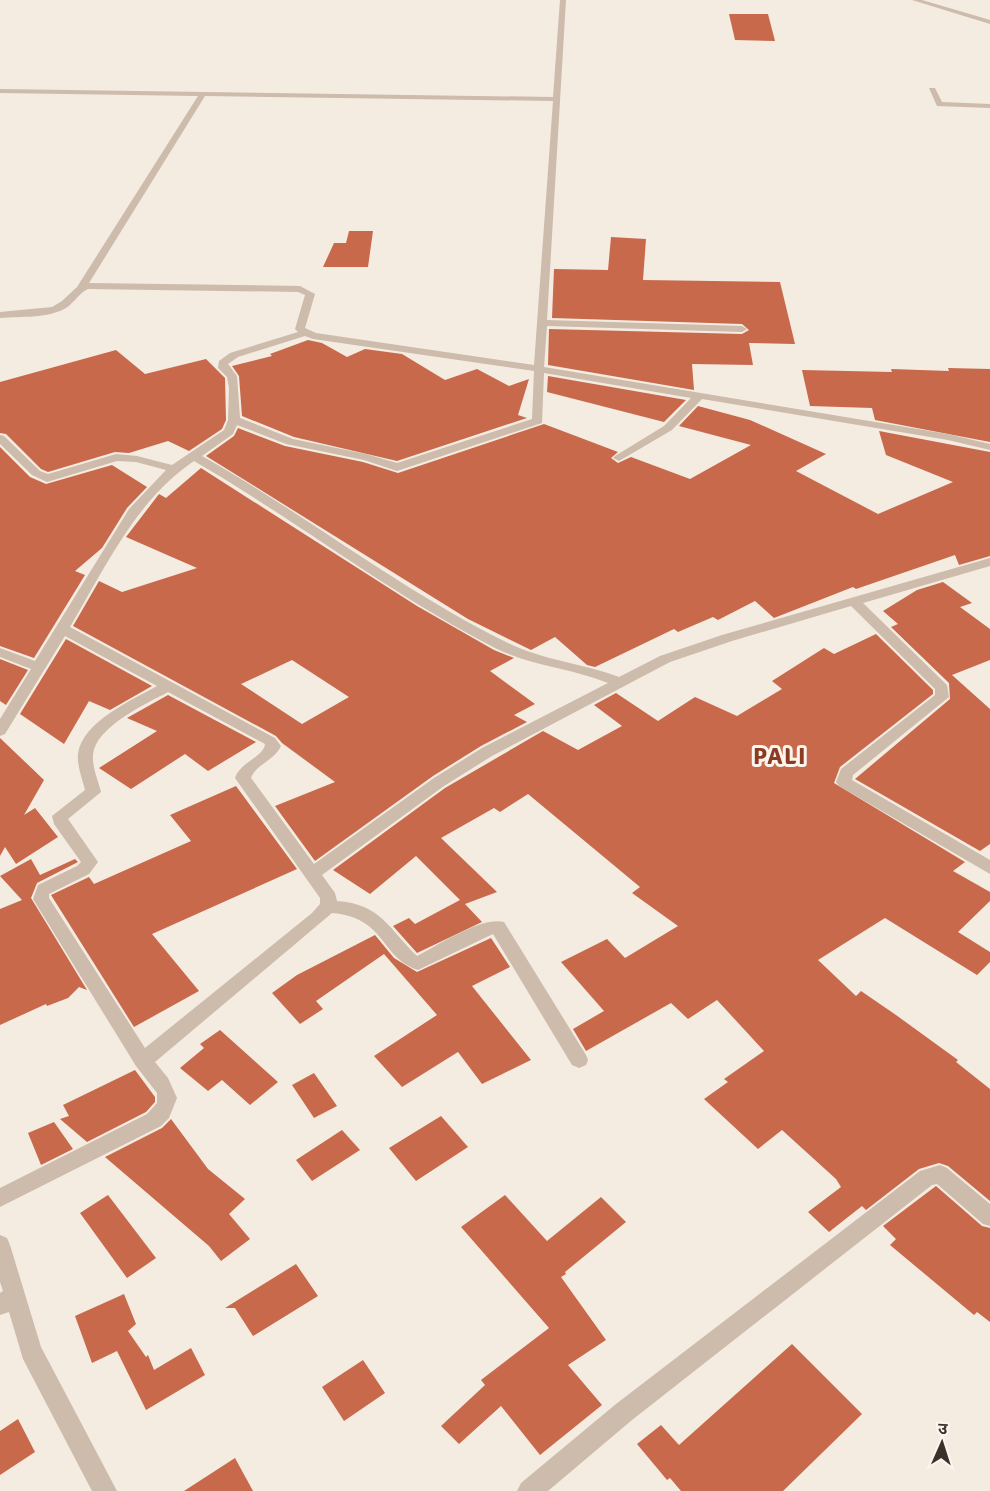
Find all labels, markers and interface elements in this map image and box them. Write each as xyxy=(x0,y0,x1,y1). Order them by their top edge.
district label: PALI xyxy=(753,741,807,771)
north arrow xyxy=(912,1413,972,1473)
text: उ xyxy=(938,1419,949,1439)

